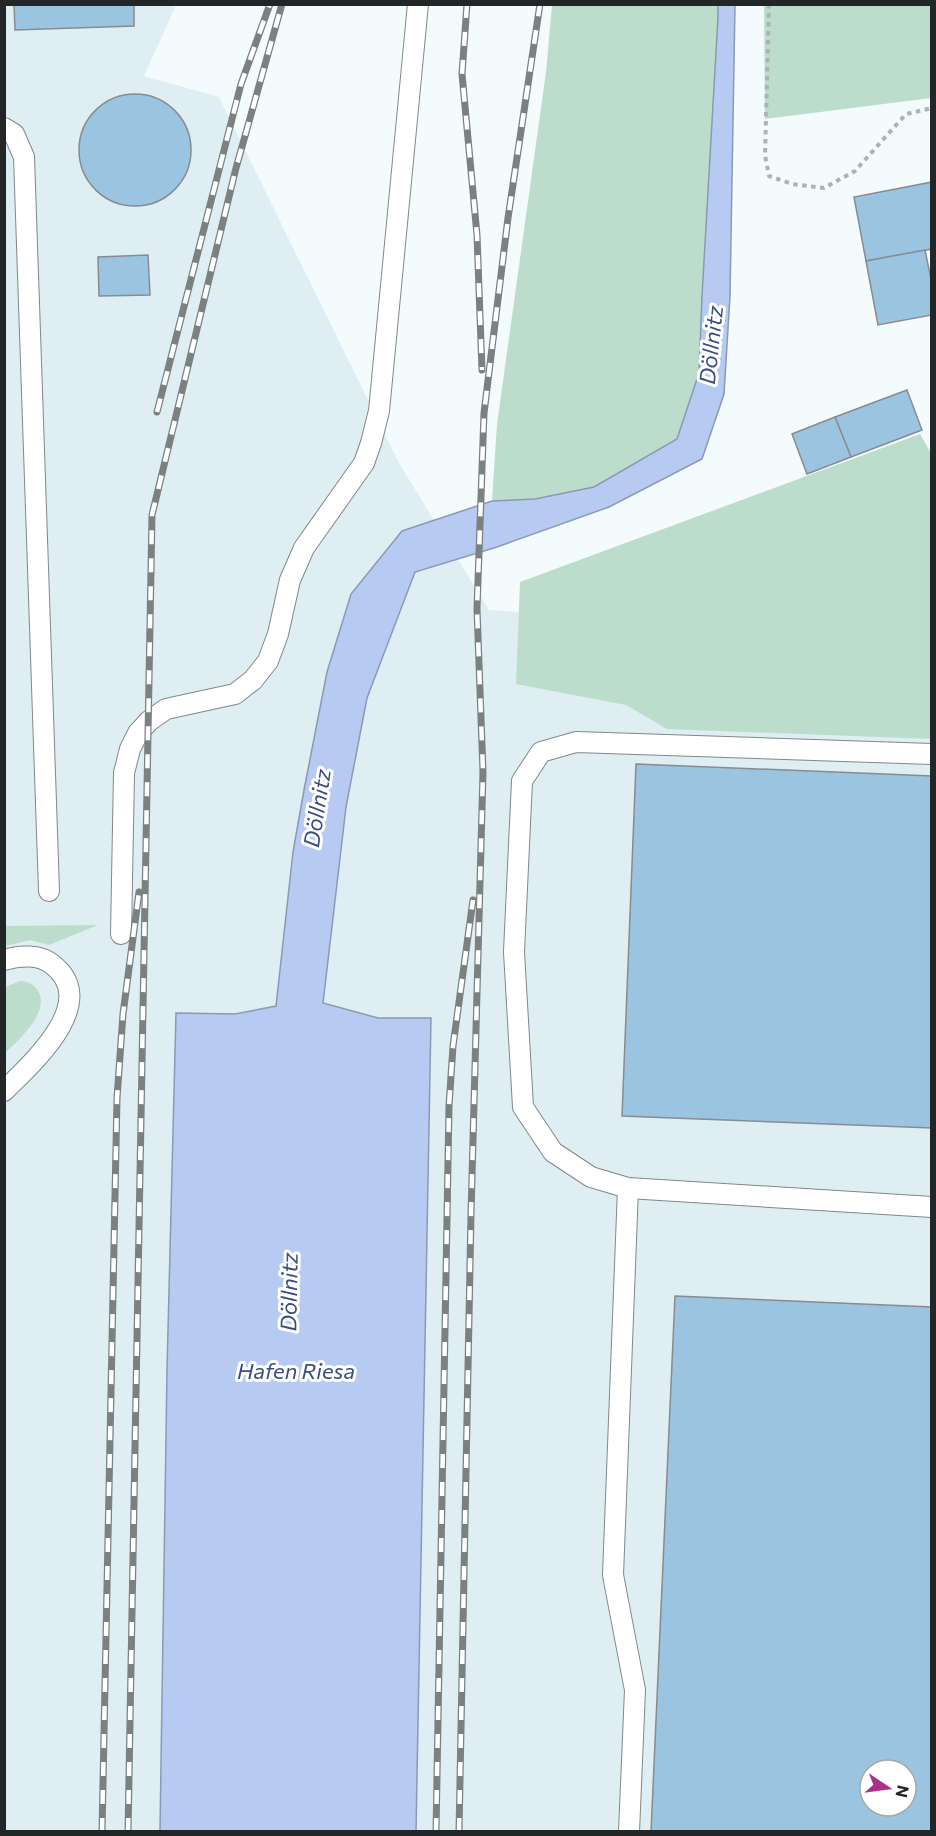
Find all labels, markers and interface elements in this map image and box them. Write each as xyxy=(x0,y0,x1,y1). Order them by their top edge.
water label: Döllnitz xyxy=(693,304,728,386)
water label: Döllnitz xyxy=(297,767,336,849)
water label: Döllnitz xyxy=(274,1252,303,1332)
water label: Hafen Riesa xyxy=(237,1357,355,1384)
north arrow xyxy=(858,1758,918,1818)
text: N xyxy=(892,1784,914,1799)

